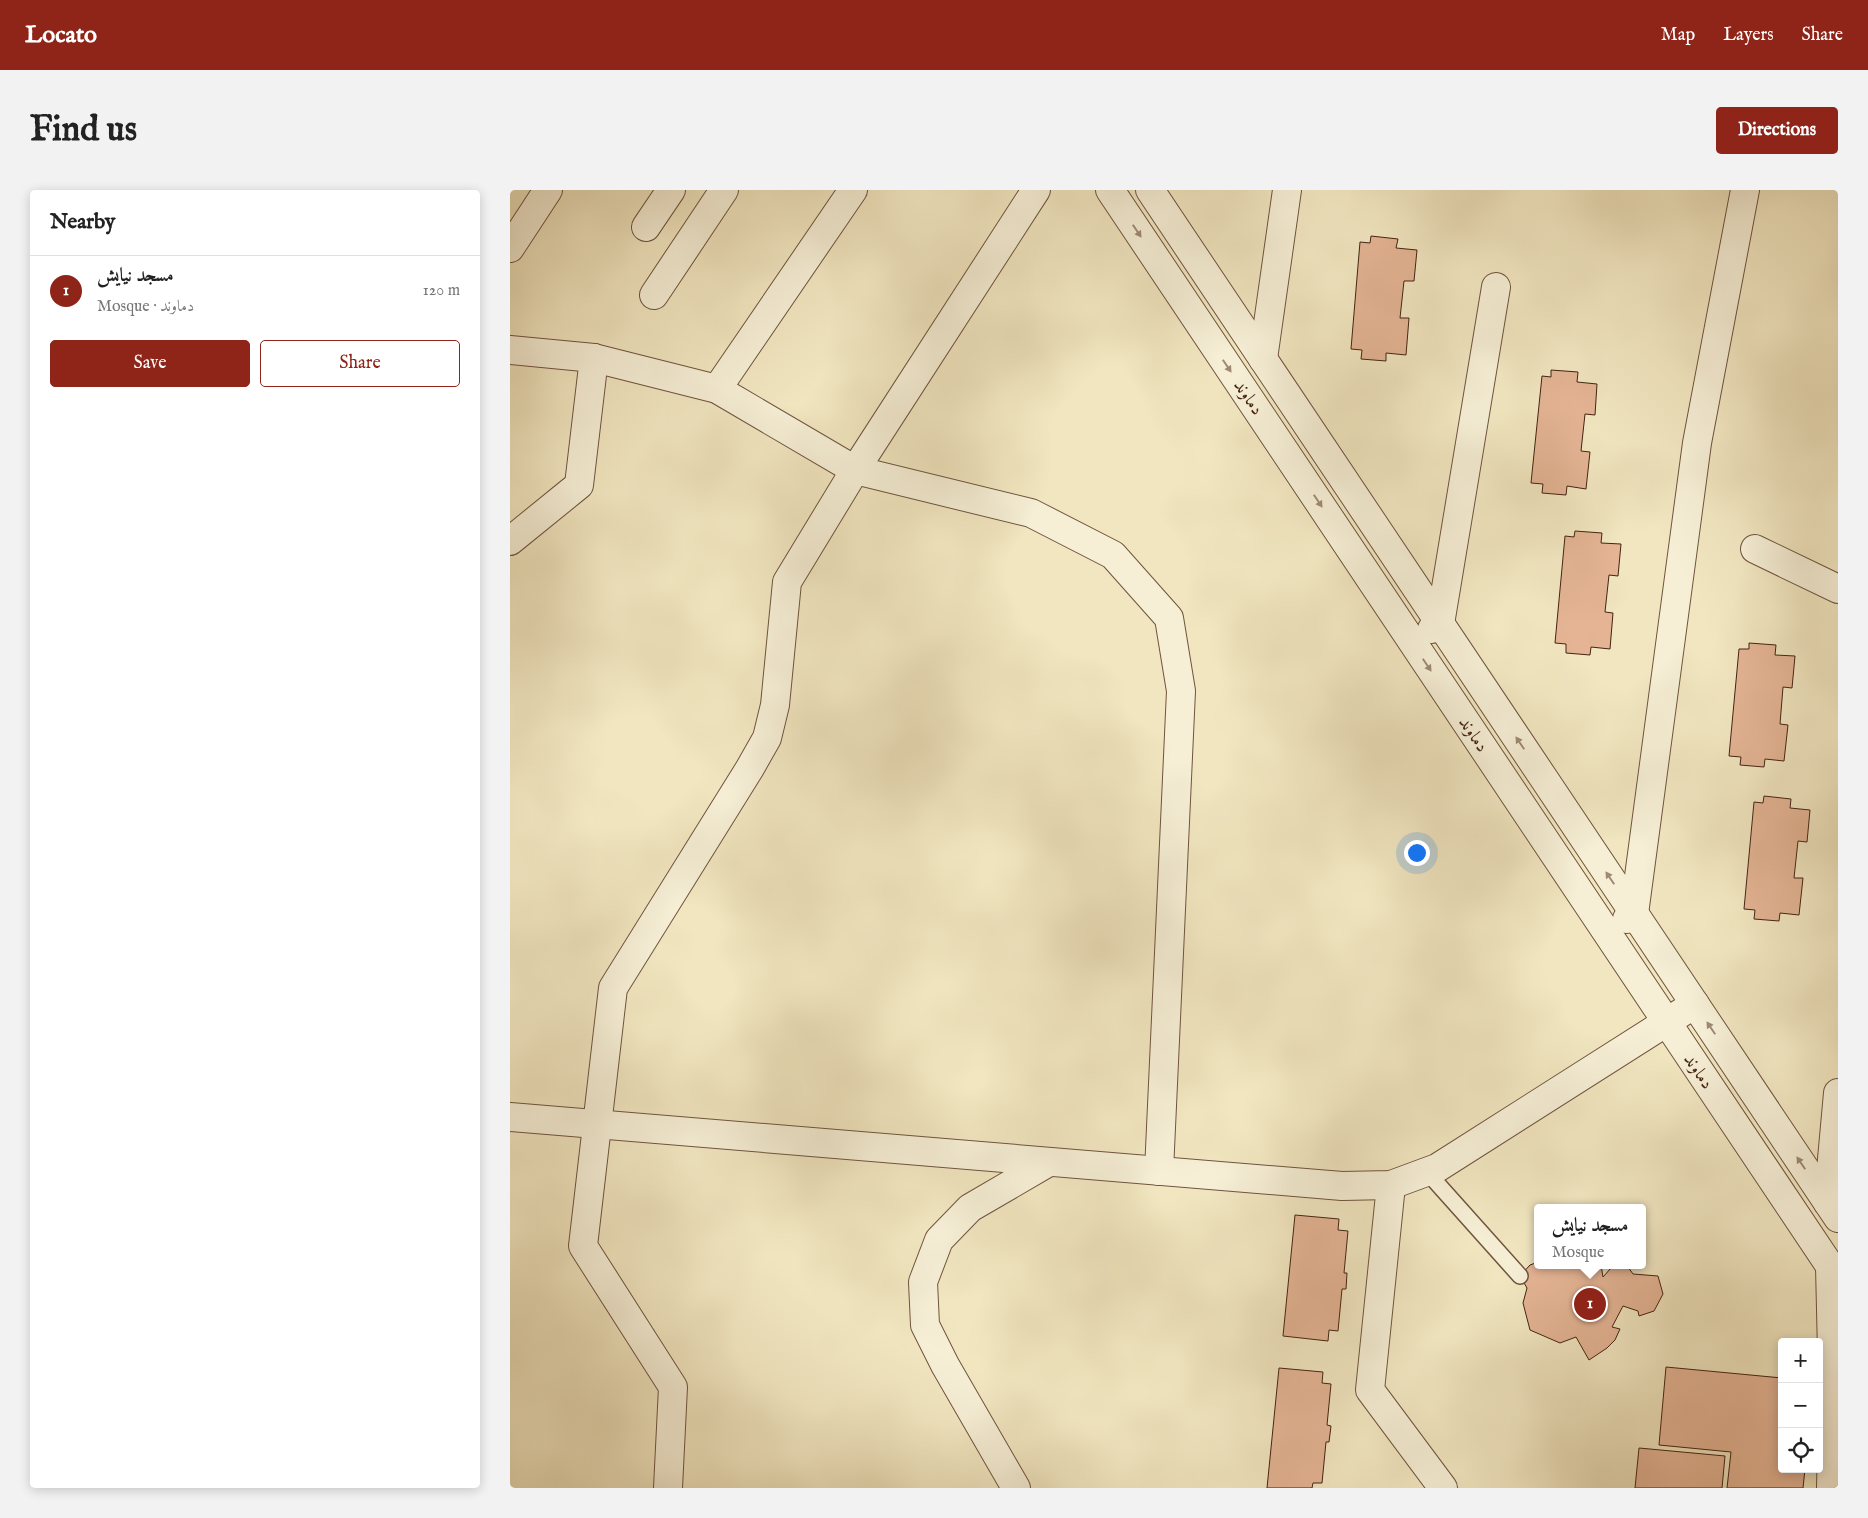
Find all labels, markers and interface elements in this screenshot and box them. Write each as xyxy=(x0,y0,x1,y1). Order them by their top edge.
text: Locato xyxy=(25,20,97,51)
text: Map xyxy=(1661,24,1695,47)
text: Layers xyxy=(1723,24,1774,47)
text: Share xyxy=(1802,24,1843,47)
button: Directions xyxy=(1716,107,1838,154)
text: Find us xyxy=(30,108,137,153)
text: Nearby xyxy=(50,209,115,236)
one-way arrow xyxy=(1132,224,1142,237)
text: مسجد نیایش xyxy=(97,264,174,288)
text: 1 xyxy=(63,281,69,301)
text: 120 m xyxy=(423,281,460,301)
text: Mosque · دماوند xyxy=(97,297,194,317)
button: Save xyxy=(50,340,250,387)
button: Share xyxy=(260,340,460,387)
one-way arrow xyxy=(1222,359,1232,372)
street label: دماوند xyxy=(1228,376,1268,420)
one-way arrow xyxy=(1313,494,1322,507)
one-way arrow xyxy=(1423,658,1432,671)
street label: دماوند xyxy=(1453,713,1493,757)
one-way arrow xyxy=(1515,737,1525,750)
your location xyxy=(1404,840,1430,866)
one-way arrow xyxy=(1605,872,1615,885)
one-way arrow xyxy=(1706,1021,1716,1035)
street label: دماوند xyxy=(1678,1050,1718,1094)
one-way arrow xyxy=(1796,1156,1806,1170)
popup xyxy=(1534,1204,1646,1269)
text: مسجد نیایش xyxy=(1552,1214,1628,1238)
text: Mosque xyxy=(1552,1243,1604,1263)
pin: 1 xyxy=(1574,1285,1606,1323)
map controls xyxy=(1778,1338,1823,1473)
button: + xyxy=(1778,1338,1823,1383)
button: − xyxy=(1778,1383,1823,1428)
button: locate xyxy=(1778,1428,1823,1473)

